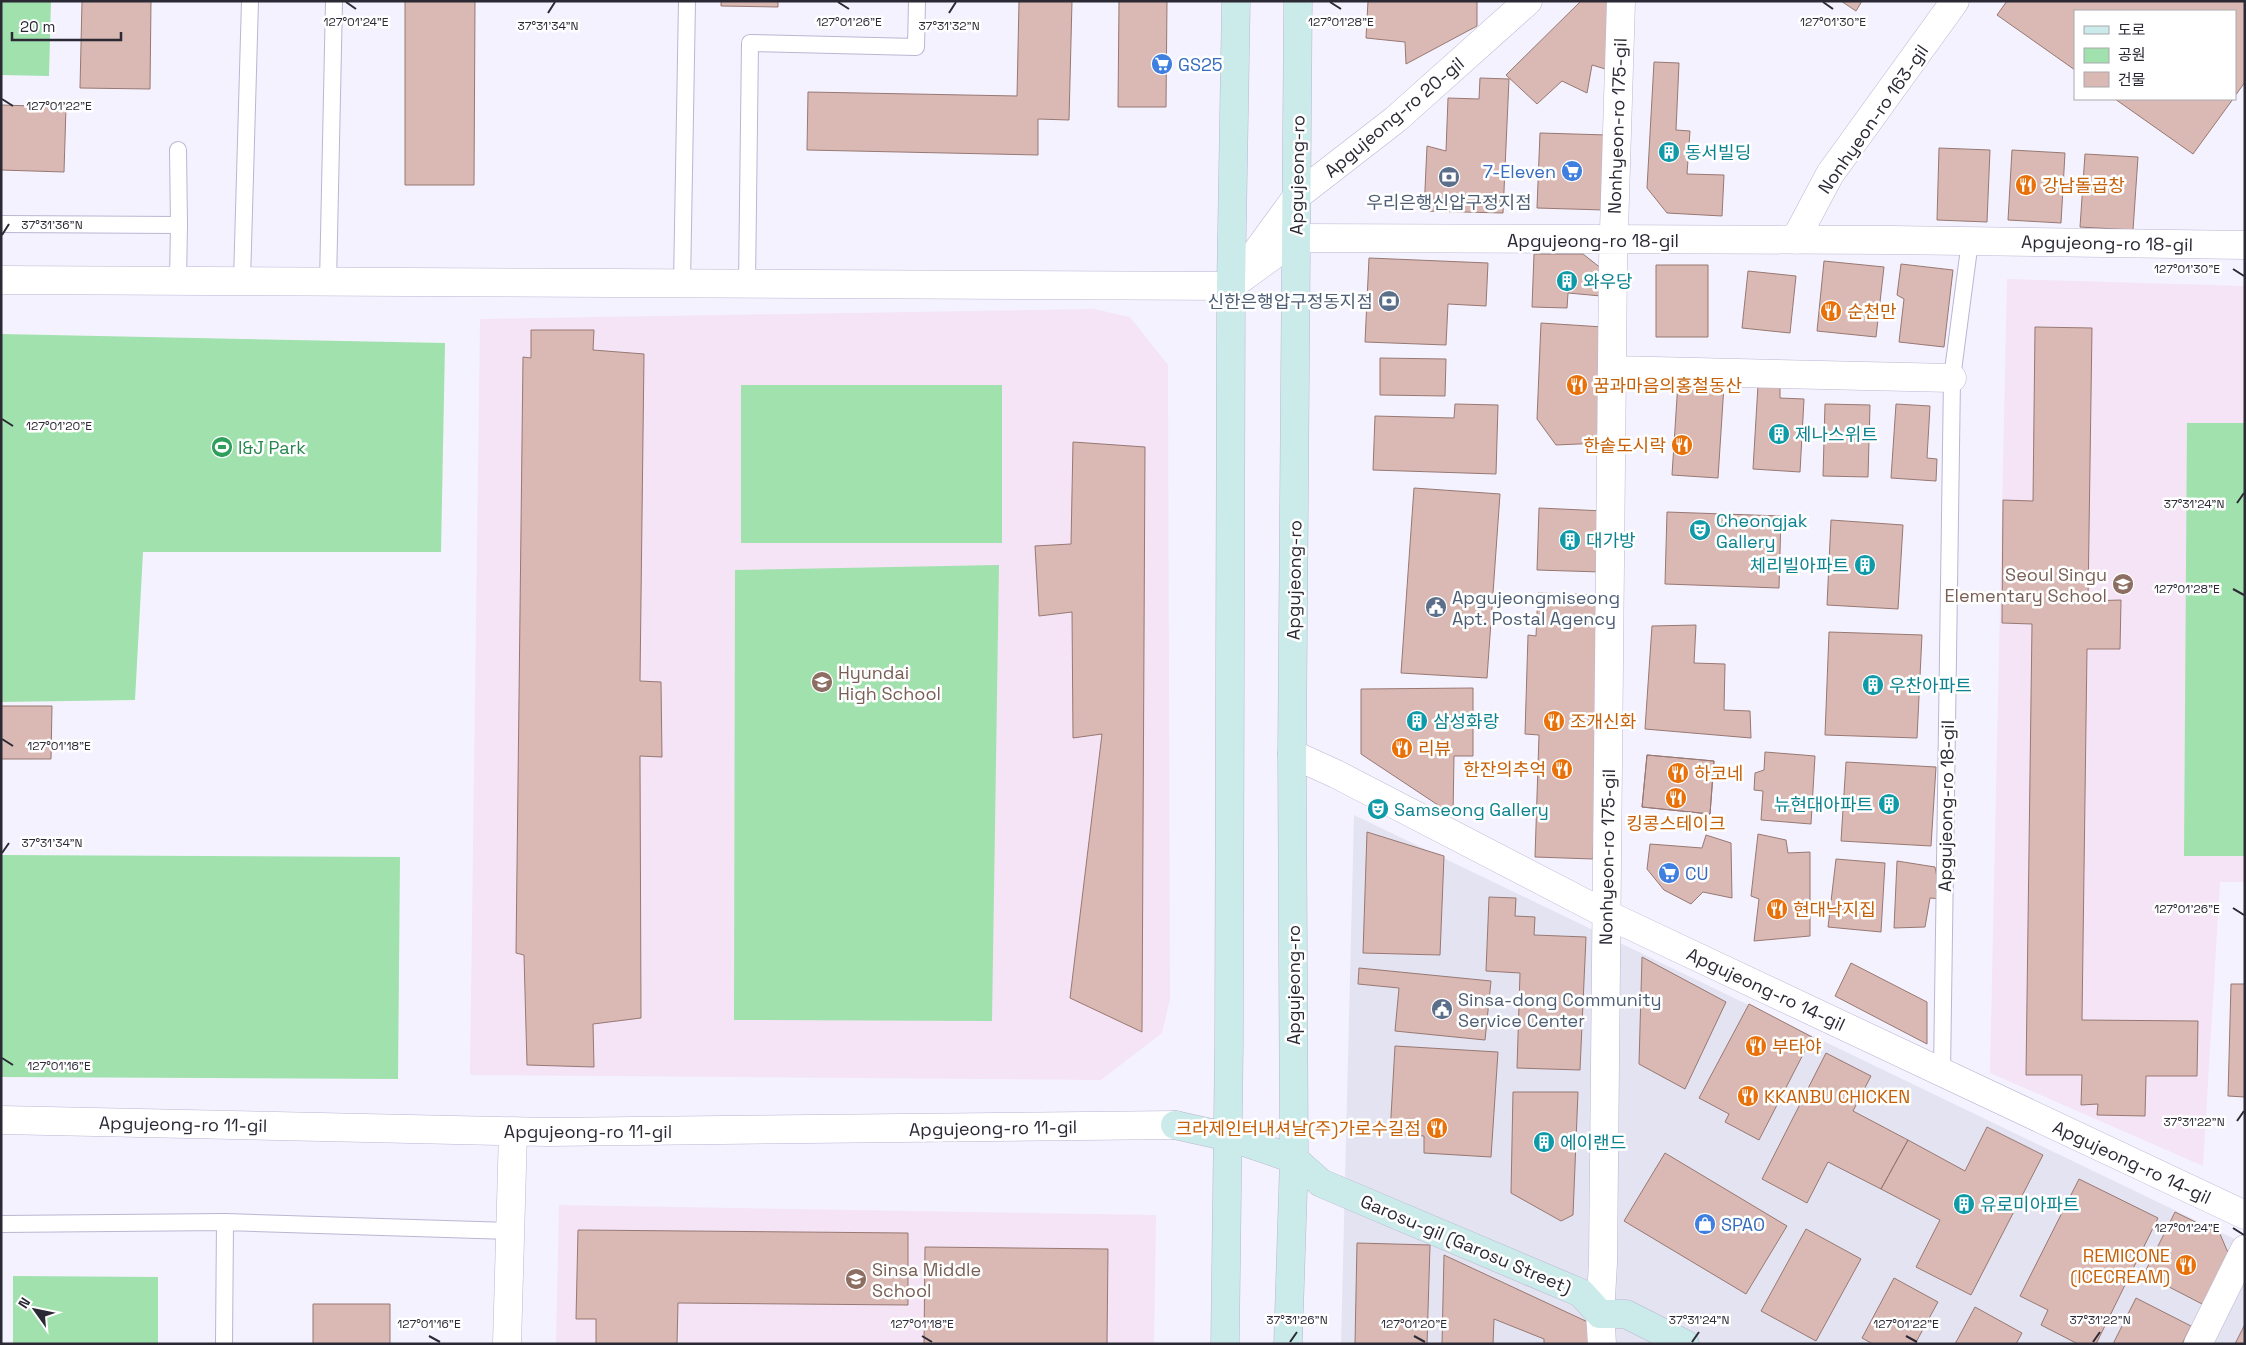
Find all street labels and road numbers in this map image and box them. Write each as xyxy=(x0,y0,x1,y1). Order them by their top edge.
street label: Nonhyeon-ro 175-gil xyxy=(1602,38,1632,214)
street label: Nonhyeon-ro 163-gil xyxy=(1813,40,1933,198)
street label: Apgujeong-ro 20-gil xyxy=(1319,52,1469,182)
street label: Apgujeong-ro xyxy=(1284,115,1310,235)
street label: Apgujeong-ro 18-gil xyxy=(1507,229,1679,252)
street label: Apgujeong-ro 18-gil xyxy=(2021,230,2193,256)
street label: Apgujeong-ro xyxy=(1281,520,1307,640)
street label: Apgujeong-ro 18-gil xyxy=(1933,720,1959,892)
street label: Nonhyeon-ro 175-gil xyxy=(1594,769,1620,945)
street label: Apgujeong-ro xyxy=(1282,925,1305,1045)
street label: Apgujeong-ro 14-gil xyxy=(1683,942,1849,1036)
street label: Apgujeong-ro 11-gil xyxy=(99,1111,267,1137)
street label: Apgujeong-ro 11-gil xyxy=(909,1115,1077,1141)
street label: Apgujeong-ro 14-gil xyxy=(2049,1115,2215,1209)
street label: Apgujeong-ro 11-gil xyxy=(504,1120,672,1143)
street label: Garosu-gil (Garosu Street) xyxy=(1357,1189,1575,1299)

